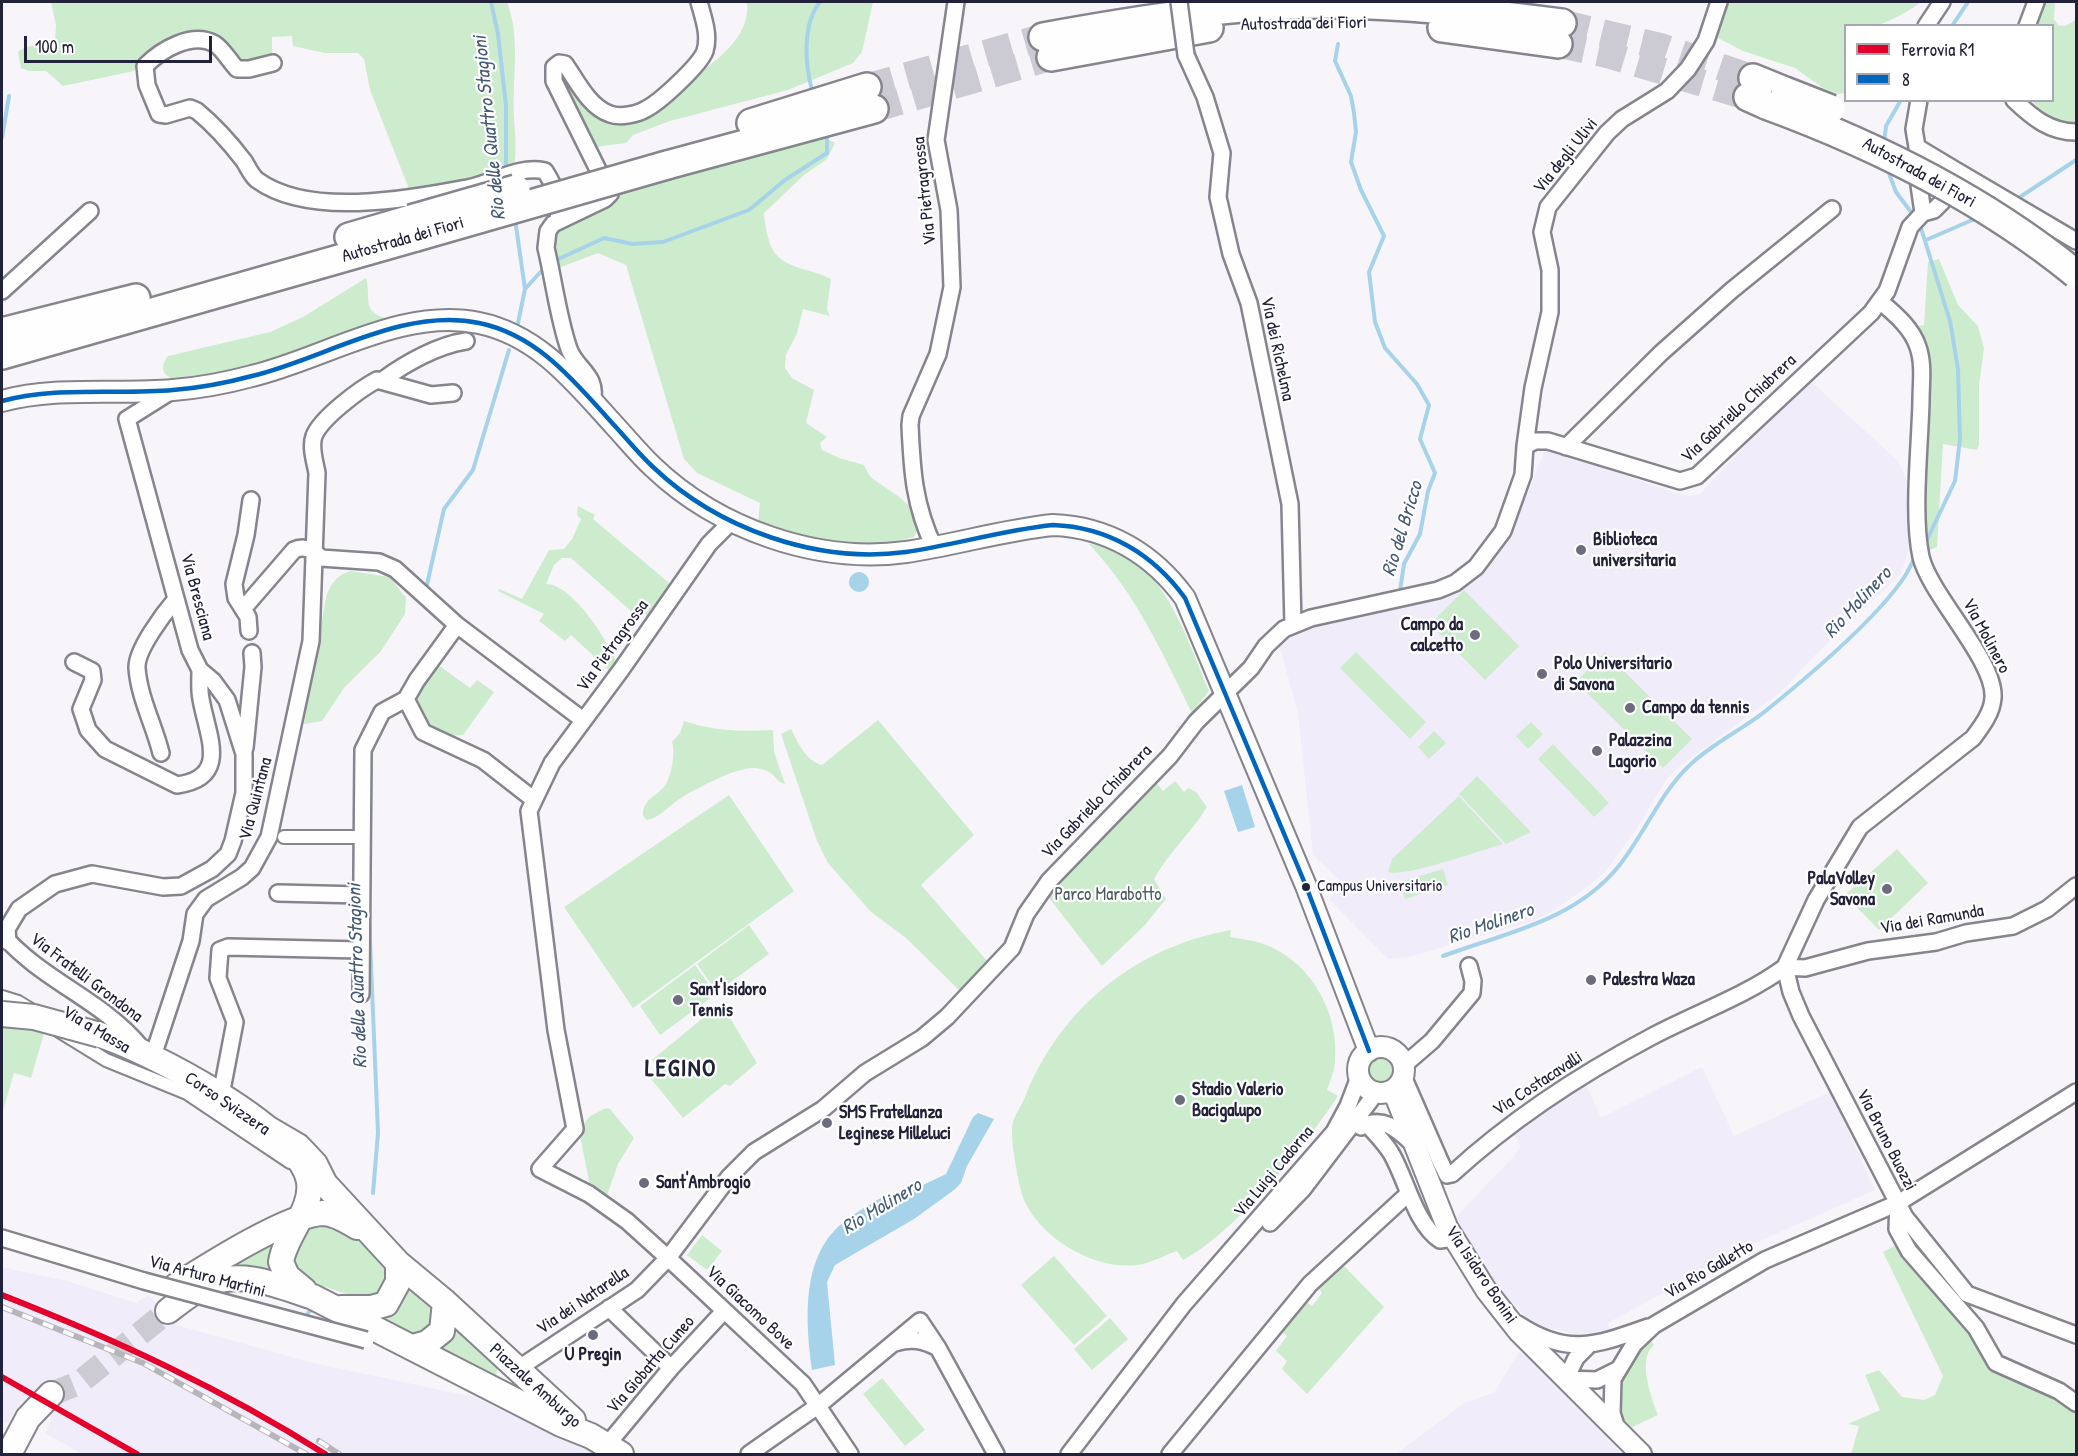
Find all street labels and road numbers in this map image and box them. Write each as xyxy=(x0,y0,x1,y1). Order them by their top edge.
street label: Autostrada dei Fiori xyxy=(1241,12,1367,36)
street label: Via degli Ulivi xyxy=(1529,114,1603,198)
street label: Autostrada dei Fiori xyxy=(1859,133,1979,213)
street label: Via Pietragrossa xyxy=(909,136,941,246)
street label: Autostrada dei Fiori xyxy=(339,212,467,268)
street label: Via dei Richelma xyxy=(1255,295,1299,403)
street label: Via Gabriello Chiabrera xyxy=(1677,350,1801,468)
street label: Via Bresciana xyxy=(175,551,219,643)
street label: Via Molinero xyxy=(1957,595,2015,677)
street label: Via Pietragrossa xyxy=(572,596,654,696)
street label: Via Gabriello Chiabrera xyxy=(1037,741,1157,863)
street label: Via Quintana xyxy=(235,755,277,843)
street label: Via dei Ramunda xyxy=(1879,900,1985,940)
street label: Via Fratelli Grondona xyxy=(25,929,147,1027)
street label: Via a Massa xyxy=(58,1001,134,1059)
street label: Via Costacavalli xyxy=(1489,1047,1587,1121)
street label: Corso Svizzera xyxy=(180,1068,274,1140)
street label: Via Bruno Buozzi xyxy=(1851,1086,1921,1194)
street label: Via Luigi Cadorna xyxy=(1229,1122,1319,1222)
street label: Via Isidoro Bonini xyxy=(1440,1222,1522,1328)
street label: Via Rio Galletto xyxy=(1661,1236,1757,1304)
street label: Via Arturo Martini xyxy=(146,1251,268,1303)
street label: Via Giacomo Bove xyxy=(701,1261,799,1355)
street label: Via dei Natarella xyxy=(533,1262,633,1340)
street label: Via Giobatta Cuneo xyxy=(603,1312,699,1418)
street label: Piazzale Amburgo xyxy=(485,1339,585,1433)

